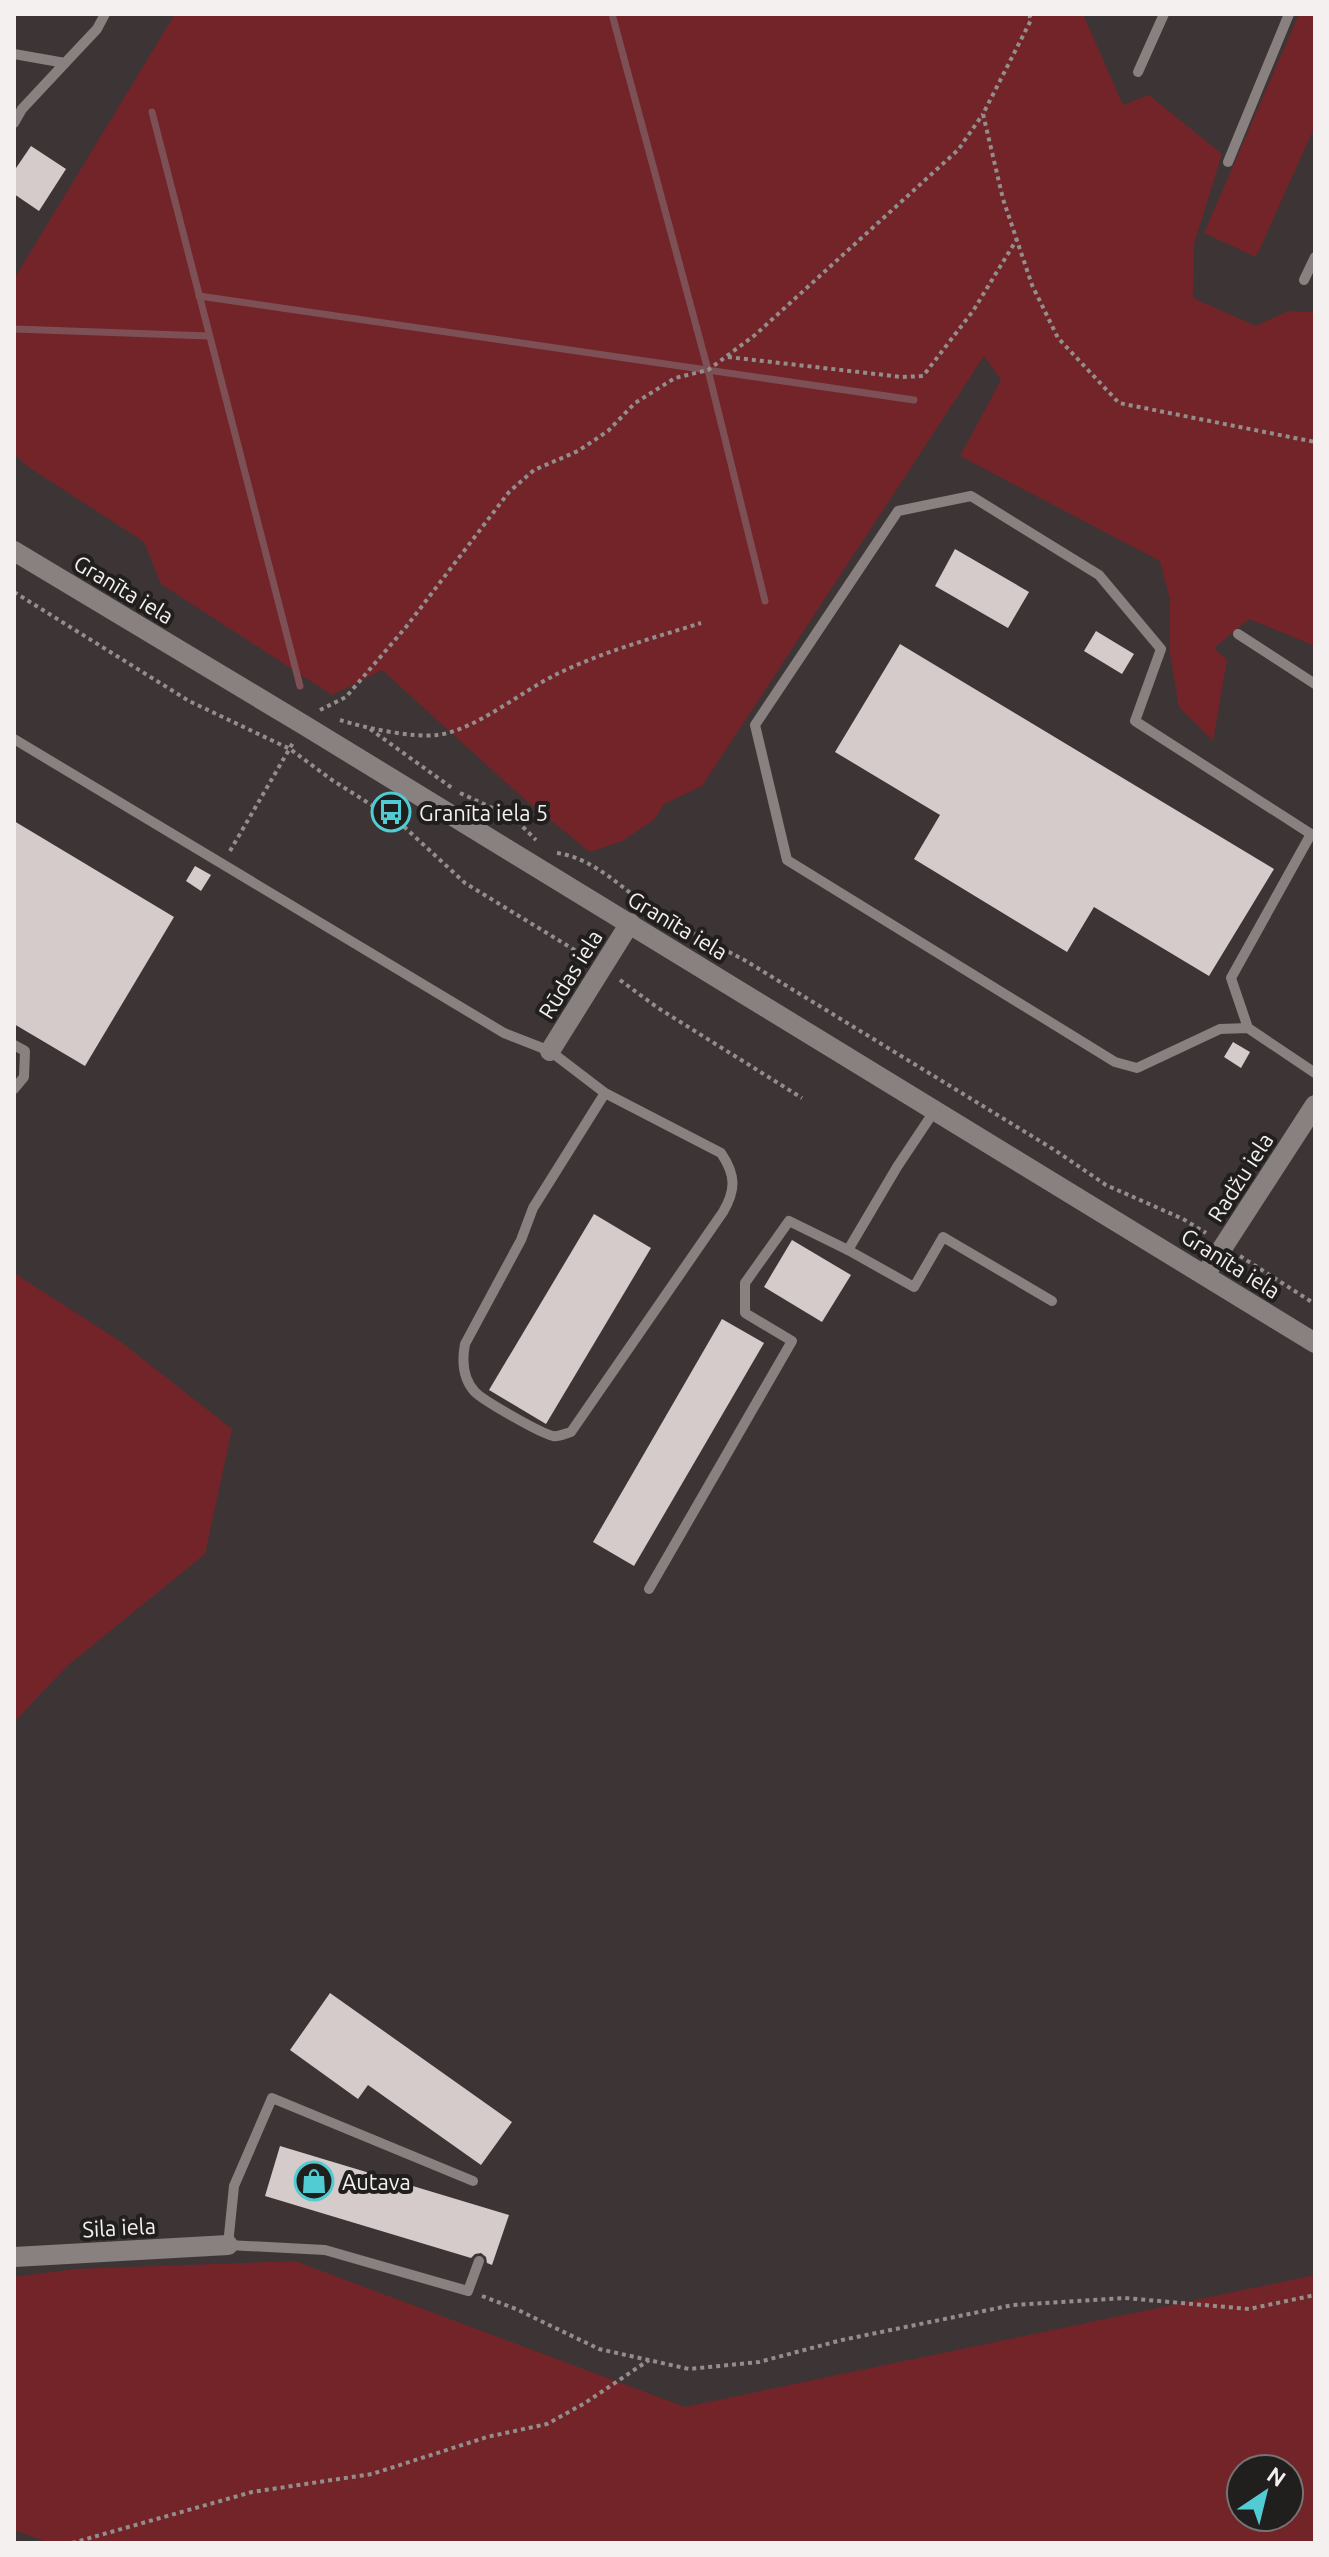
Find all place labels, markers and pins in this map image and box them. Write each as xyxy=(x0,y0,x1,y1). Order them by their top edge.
bus stop icon: Granīta iela 5 xyxy=(370,791,412,833)
place label: Granīta iela 5 xyxy=(419,800,548,825)
shop icon: Autava xyxy=(293,2160,335,2202)
place label: Autava xyxy=(342,2169,411,2194)

